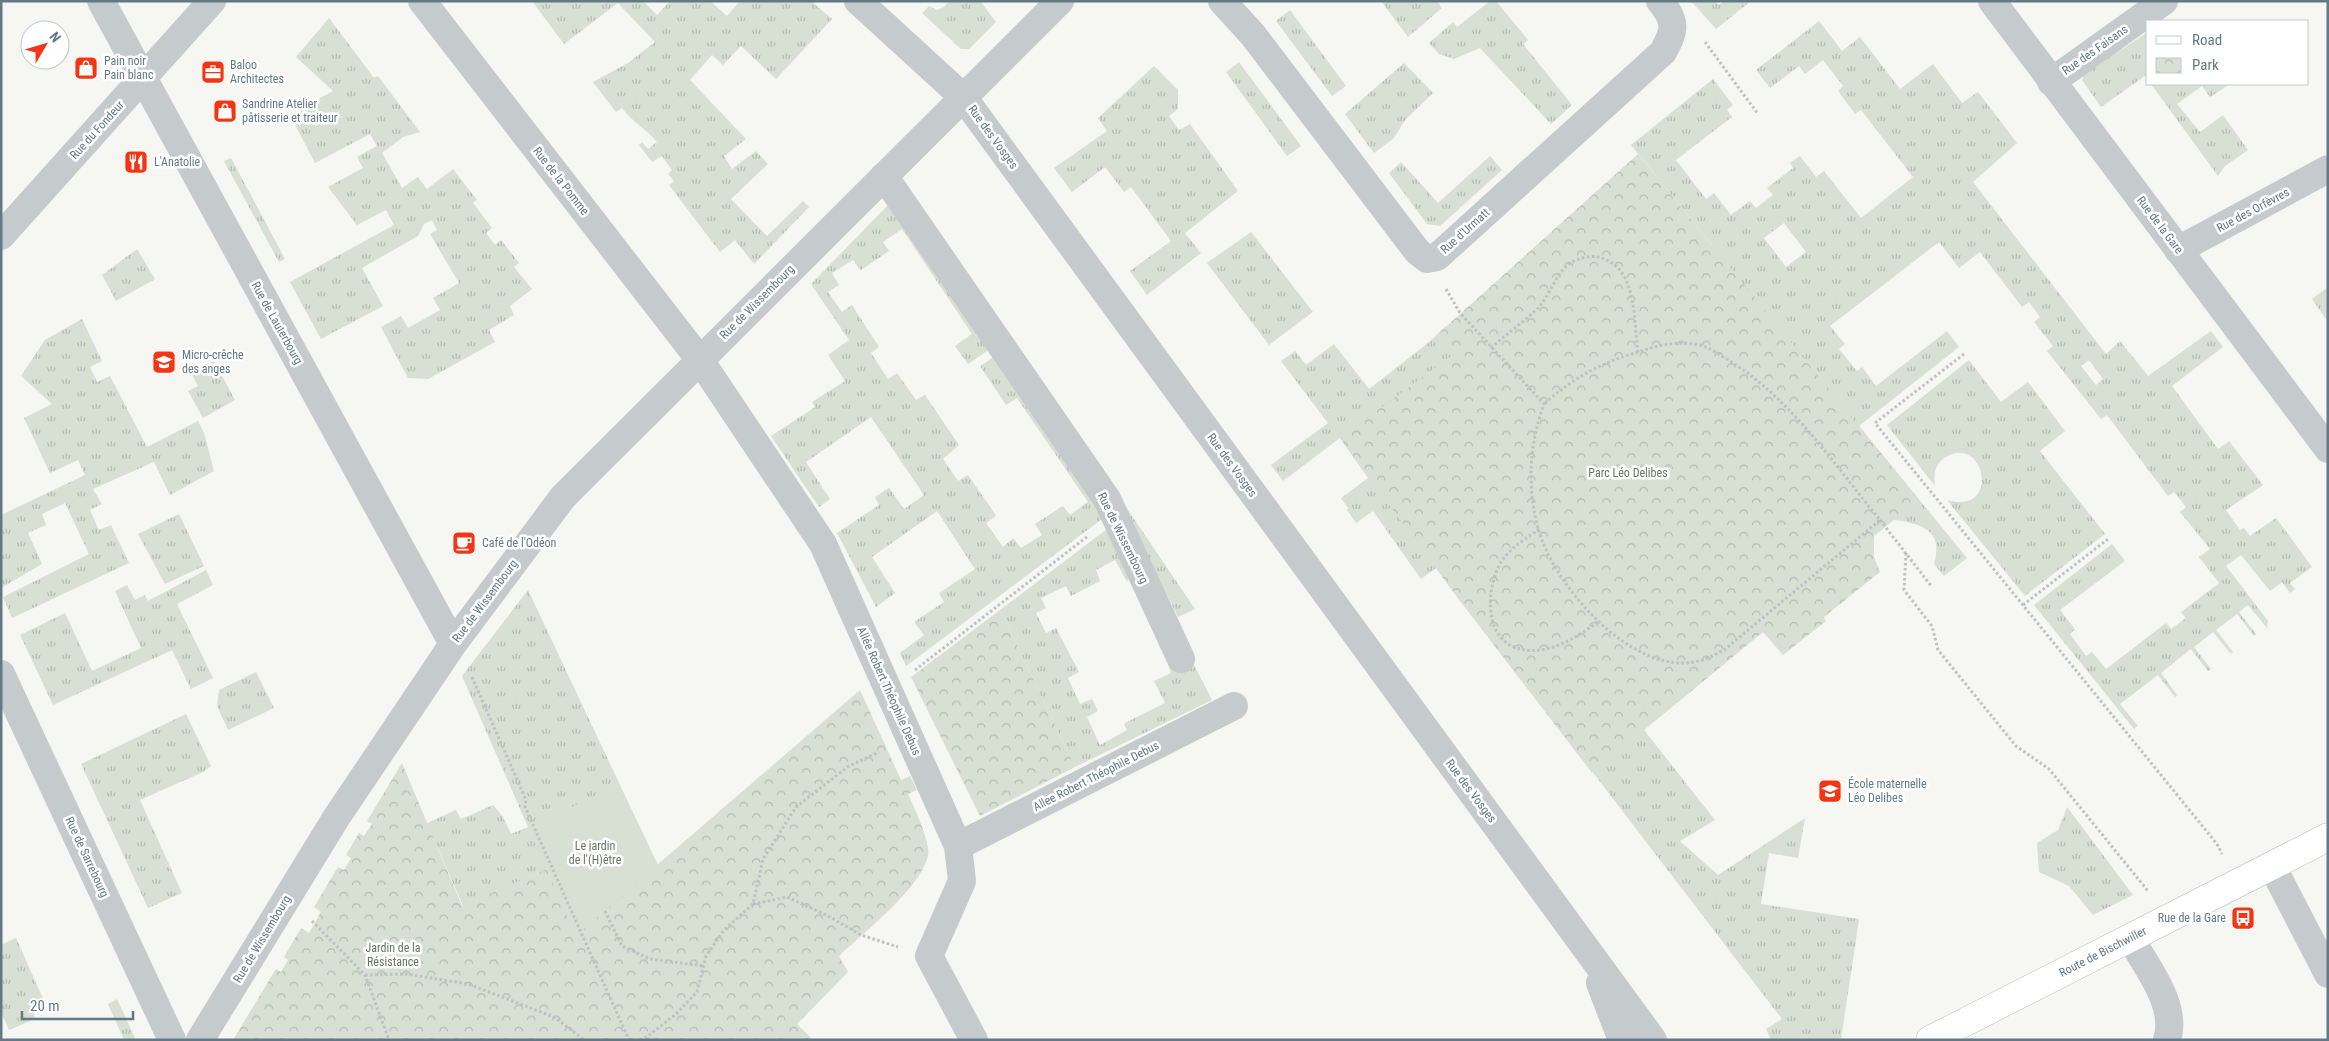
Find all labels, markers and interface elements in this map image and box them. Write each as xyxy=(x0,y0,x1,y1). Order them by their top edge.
north arrow xyxy=(20,20,70,70)
legend xyxy=(2146,20,2309,85)
street label: Rue des Faisans xyxy=(2059,22,2131,78)
text: N xyxy=(46,29,64,45)
text: Road xyxy=(2192,31,2222,49)
place label: Pain noir Pain blanc xyxy=(104,54,154,82)
shop icon: Pain noir Pain blanc xyxy=(73,55,99,81)
text: Park xyxy=(2192,56,2219,74)
place label: Baloo Architectes xyxy=(230,58,284,86)
office icon: Baloo Architectes xyxy=(200,59,226,85)
place label: Sandrine Atelier pâtisserie et traiteur xyxy=(242,97,338,125)
street label: Rue du Fondeur xyxy=(67,98,127,162)
shop icon: Sandrine Atelier pâtisserie et traiteur xyxy=(212,98,238,124)
street label: Rue des Vosges xyxy=(965,102,1021,172)
street label: Rue de la Pomme xyxy=(530,144,592,218)
restaurant icon: L'Anatolie xyxy=(123,149,149,175)
place label: L'Anatolie xyxy=(154,155,201,169)
street label: Rue des Orfèvres xyxy=(2214,185,2292,235)
street label: Rue de la Gare xyxy=(2134,194,2186,257)
street label: Rue d'Urmatt xyxy=(1438,205,1493,257)
street label: Rue de Wissembourg xyxy=(717,262,797,342)
street label: Rue de Lauterbourg xyxy=(249,279,306,367)
place label: Micro-crêche des anges xyxy=(182,348,244,376)
school or university icon: Micro-crêche des anges xyxy=(151,349,177,375)
street label: Rue des Vosges xyxy=(1204,430,1260,500)
park label: Parc Léo Delibes xyxy=(1588,466,1668,480)
street label: Rue de Wissembourg xyxy=(1095,490,1151,586)
cafe icon: Café de l'Odéon xyxy=(451,530,477,556)
place label: Café de l'Odéon xyxy=(482,536,557,550)
street label: Rue de Wissembourg xyxy=(449,557,521,645)
street label: Allée Robert Théophile Debus xyxy=(854,625,924,757)
street label: Allee Robert Théophile Debus xyxy=(1031,738,1161,814)
street label: Rue des Vosges xyxy=(1443,757,1499,825)
place label: École maternelle Léo Delibes xyxy=(1848,776,1927,805)
school or university icon: École maternelle Léo Delibes xyxy=(1817,778,1843,804)
street label: Rue de Sarrebourg xyxy=(62,815,112,899)
park label: Le jardin de l'(H)être xyxy=(569,839,622,867)
street label: Rue de Wissembourg xyxy=(230,893,294,985)
bus stop icon: Rue de la Gare xyxy=(2230,905,2256,931)
place label: Rue de la Gare xyxy=(2158,911,2226,925)
street label: Route de Bischwiller xyxy=(2057,924,2149,980)
park label: Jardin de la Résistance xyxy=(365,941,421,969)
scale bar xyxy=(22,988,134,1020)
text: 20 m xyxy=(30,997,60,1015)

